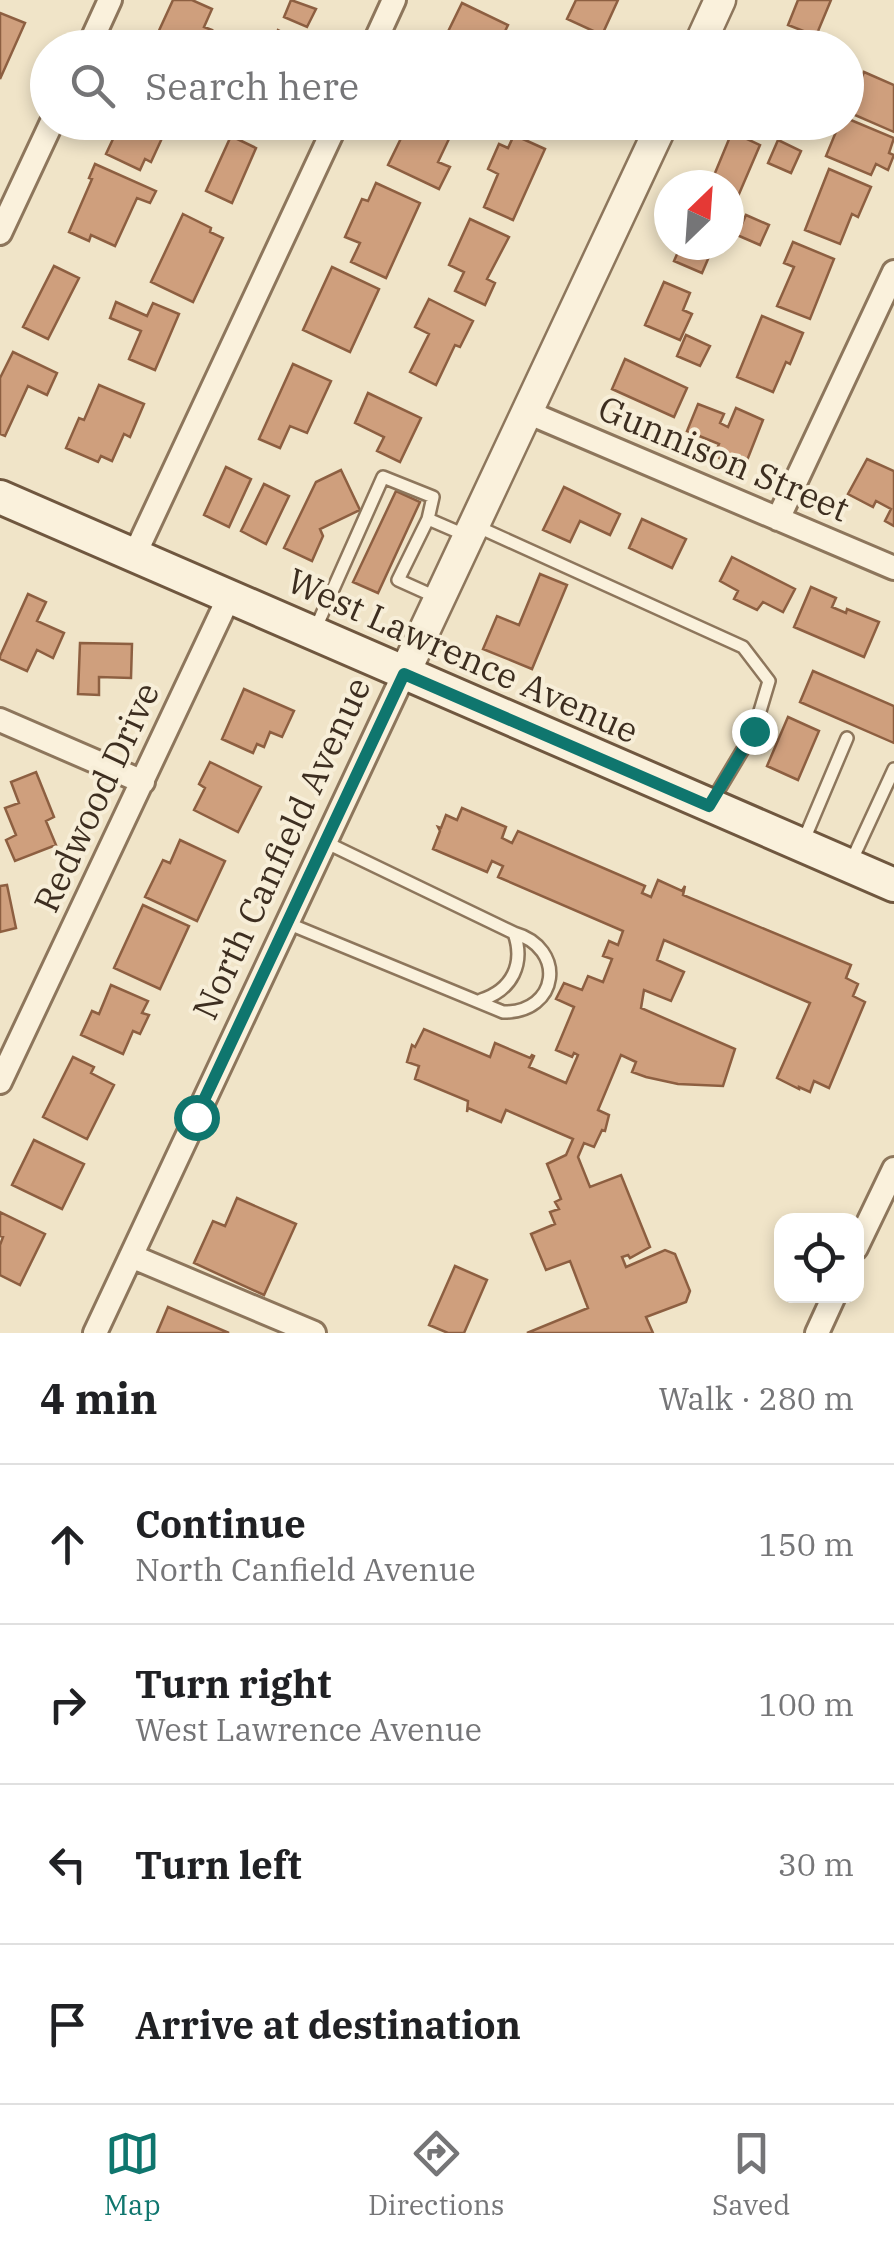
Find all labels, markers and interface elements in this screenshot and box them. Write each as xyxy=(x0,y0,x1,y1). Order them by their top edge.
search box xyxy=(30,30,864,140)
icon: search xyxy=(65,58,120,113)
text: Search here xyxy=(145,61,359,110)
north arrow xyxy=(654,170,744,260)
street label: Gunnison Street xyxy=(592,384,856,532)
street label: West Lawrence Avenue xyxy=(280,557,646,753)
street label: North Canfield Avenue xyxy=(181,669,381,1027)
street label: Redwood Drive xyxy=(23,675,169,919)
route end xyxy=(732,709,778,755)
route start xyxy=(174,1095,220,1141)
map controls xyxy=(774,1213,864,1303)
button: locate xyxy=(774,1213,864,1303)
text: 4 min xyxy=(40,1371,158,1426)
text: Walk · 280 m xyxy=(658,1377,854,1419)
text: Continue xyxy=(135,1499,306,1548)
icon: ahead xyxy=(40,1517,95,1572)
text: 150 m xyxy=(758,1523,854,1565)
text: North Canfield Avenue xyxy=(135,1548,476,1590)
text: Turn right xyxy=(135,1659,331,1708)
icon: right xyxy=(40,1677,95,1732)
text: 100 m xyxy=(758,1683,854,1725)
text: West Lawrence Avenue xyxy=(135,1708,482,1750)
icon: left xyxy=(40,1837,95,1892)
text: Turn left xyxy=(135,1840,302,1889)
text: 30 m xyxy=(778,1843,854,1885)
icon: arrive xyxy=(40,1997,95,2052)
text: Arrive at destination xyxy=(135,2000,521,2049)
tab: Map xyxy=(104,2126,161,2223)
tab: Directions xyxy=(368,2126,505,2223)
tab: Saved xyxy=(712,2126,790,2223)

